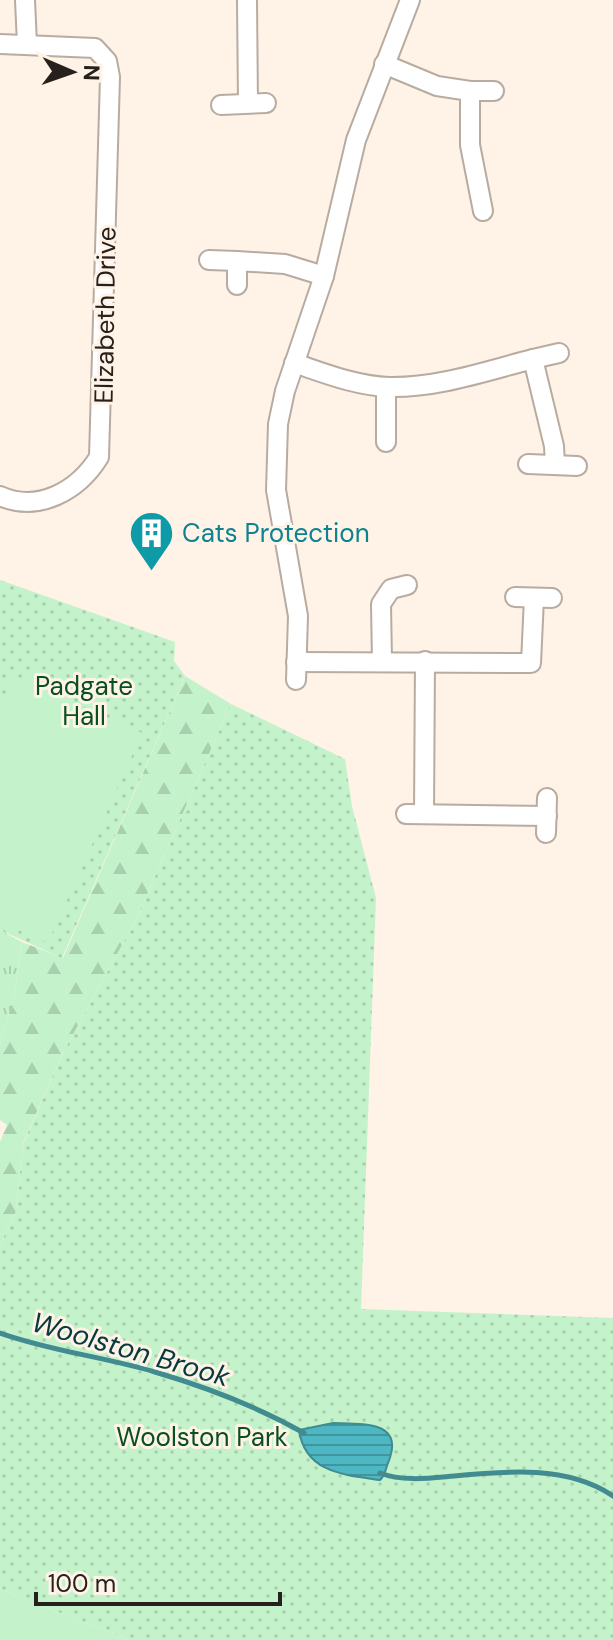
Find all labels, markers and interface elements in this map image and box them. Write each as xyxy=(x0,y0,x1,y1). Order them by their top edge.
north arrow xyxy=(32,32,112,112)
text: N xyxy=(77,64,106,81)
street label: Elizabeth Drive xyxy=(86,226,124,404)
building icon: Cats Protection xyxy=(127,509,175,572)
place label: Cats Protection xyxy=(182,516,370,550)
park label: Padgate Hall xyxy=(35,669,133,733)
water label: Woolston Brook xyxy=(27,1303,235,1396)
park label: Woolston Park xyxy=(116,1420,288,1454)
scale bar xyxy=(36,1556,280,1606)
text: 100 m xyxy=(48,1568,116,1599)

